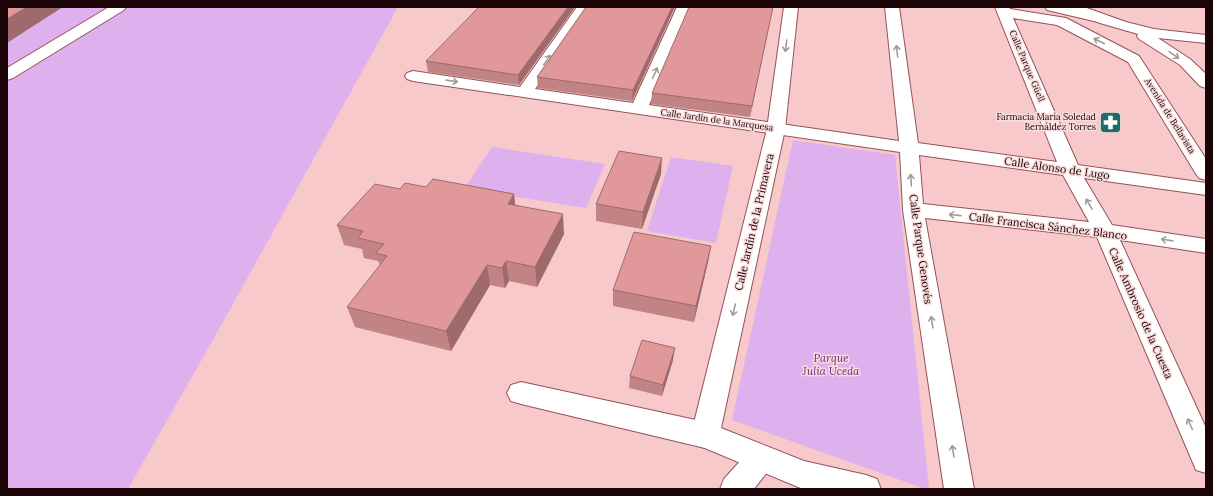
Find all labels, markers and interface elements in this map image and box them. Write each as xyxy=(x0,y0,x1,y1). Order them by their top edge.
street label: Calle Parque Güell xyxy=(1007,28,1048,104)
one-way arrow xyxy=(1094,37,1106,44)
one-way arrow xyxy=(782,39,790,52)
one-way arrow xyxy=(893,45,901,58)
one-way arrow xyxy=(1168,51,1179,59)
one-way arrow xyxy=(543,55,551,66)
one-way arrow xyxy=(651,68,659,80)
street label: Avenida de Bellavista xyxy=(1142,75,1198,156)
one-way arrow xyxy=(445,77,458,85)
street label: Calle Jardín de la Marquesa xyxy=(660,106,774,133)
pharmacy icon: Farmacia María Soledad Bernáldez Torres xyxy=(1098,109,1124,135)
place label: Farmacia María Soledad Bernáldez Torres xyxy=(996,111,1097,132)
street label: Calle Jardín de la Primavera xyxy=(731,152,777,292)
street label: Calle Alonso de Lugo xyxy=(1003,154,1111,182)
one-way arrow xyxy=(908,174,915,187)
street label: Calle Parque Genovés xyxy=(906,193,936,305)
one-way arrow xyxy=(1085,198,1093,210)
street label: Calle Francisca Sánchez Blanco xyxy=(968,209,1128,243)
one-way arrow xyxy=(949,211,962,219)
one-way arrow xyxy=(1161,236,1174,244)
street label: Calle Ambrosio de la Cuesta xyxy=(1106,245,1176,381)
one-way arrow xyxy=(729,303,737,316)
one-way arrow xyxy=(928,316,936,329)
park label: Parque Julia Uceda xyxy=(802,351,860,378)
one-way arrow xyxy=(1186,419,1193,431)
one-way arrow xyxy=(948,444,956,457)

